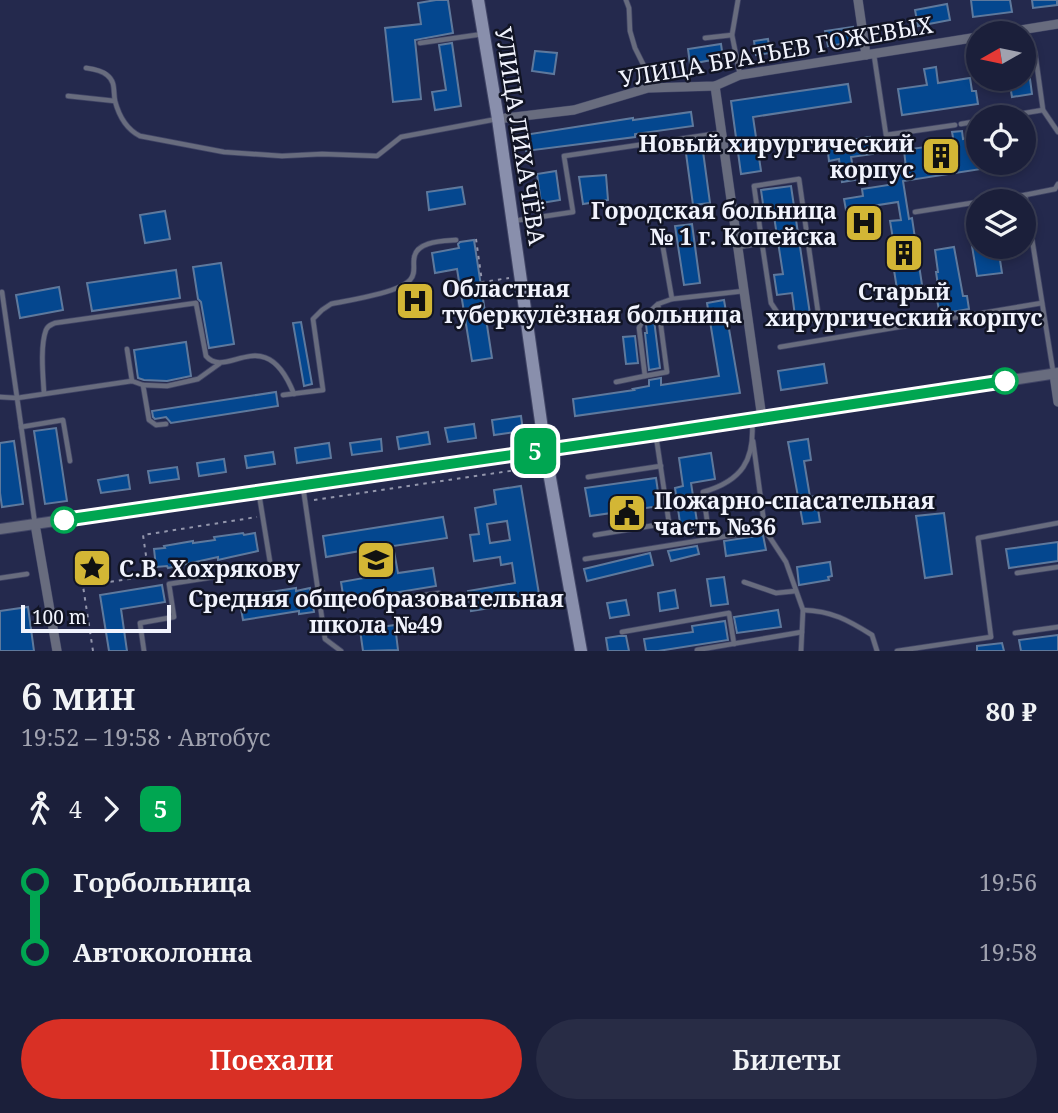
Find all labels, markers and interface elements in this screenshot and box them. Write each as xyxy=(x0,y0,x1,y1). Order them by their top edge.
street label: УЛИЦА БРАТЬЕВ ГОЖЕВЫХ xyxy=(617,8,936,94)
north arrow xyxy=(966,21,1036,91)
map controls xyxy=(966,21,1036,259)
street label: УЛИЦА ЛИХАЧЁВА xyxy=(488,25,554,248)
button: locate xyxy=(966,105,1036,175)
place label: Новый хирургический корпус xyxy=(639,127,914,185)
building icon: Новый хирургический корпус xyxy=(920,135,962,177)
button: layers xyxy=(966,189,1036,259)
place label: Городская больница № 1 г. Копейска xyxy=(591,194,837,252)
hospital icon: Городская больница № 1 г. Копейска xyxy=(843,202,885,244)
building icon: Старый хирургический корпус xyxy=(883,232,925,274)
place label: Областная туберкулёзная больница xyxy=(442,272,742,330)
place label: Старый хирургический корпус xyxy=(765,275,1043,333)
hospital icon: Областная туберкулёзная больница xyxy=(394,280,436,322)
unlabelled marker xyxy=(992,368,1018,394)
line badge: 5 xyxy=(512,428,558,474)
text: 5 xyxy=(528,434,542,467)
place label: Пожарно-спасательная часть №36 xyxy=(654,484,935,542)
public building icon: Пожарно-спасательная часть №36 xyxy=(606,492,648,534)
unlabelled marker xyxy=(51,507,77,533)
school or university icon: Средняя общеобразовательная школа №49 xyxy=(355,539,397,581)
place icon: С.В. Хохрякову xyxy=(71,547,113,589)
place label: С.В. Хохрякову xyxy=(119,552,300,584)
place label: Средняя общеобразовательная школа №49 xyxy=(188,582,564,640)
scale bar xyxy=(21,602,172,634)
text: 100 m xyxy=(32,604,87,630)
text: 6 мин xyxy=(21,669,136,721)
text: 80 ₽ xyxy=(986,693,1037,729)
text: 19:52 – 19:58 · Автобус xyxy=(21,721,270,753)
icon: walk xyxy=(21,790,59,828)
icon: forward xyxy=(92,790,130,828)
text: 5 xyxy=(154,792,167,825)
text: 4 xyxy=(69,793,82,825)
text: Горбольница xyxy=(73,864,252,900)
text: 19:56 xyxy=(979,866,1037,898)
text: Автоколонна xyxy=(73,934,253,970)
text: 19:58 xyxy=(979,936,1037,968)
button: Поехали xyxy=(21,1019,522,1099)
button: Билеты xyxy=(536,1019,1037,1099)

